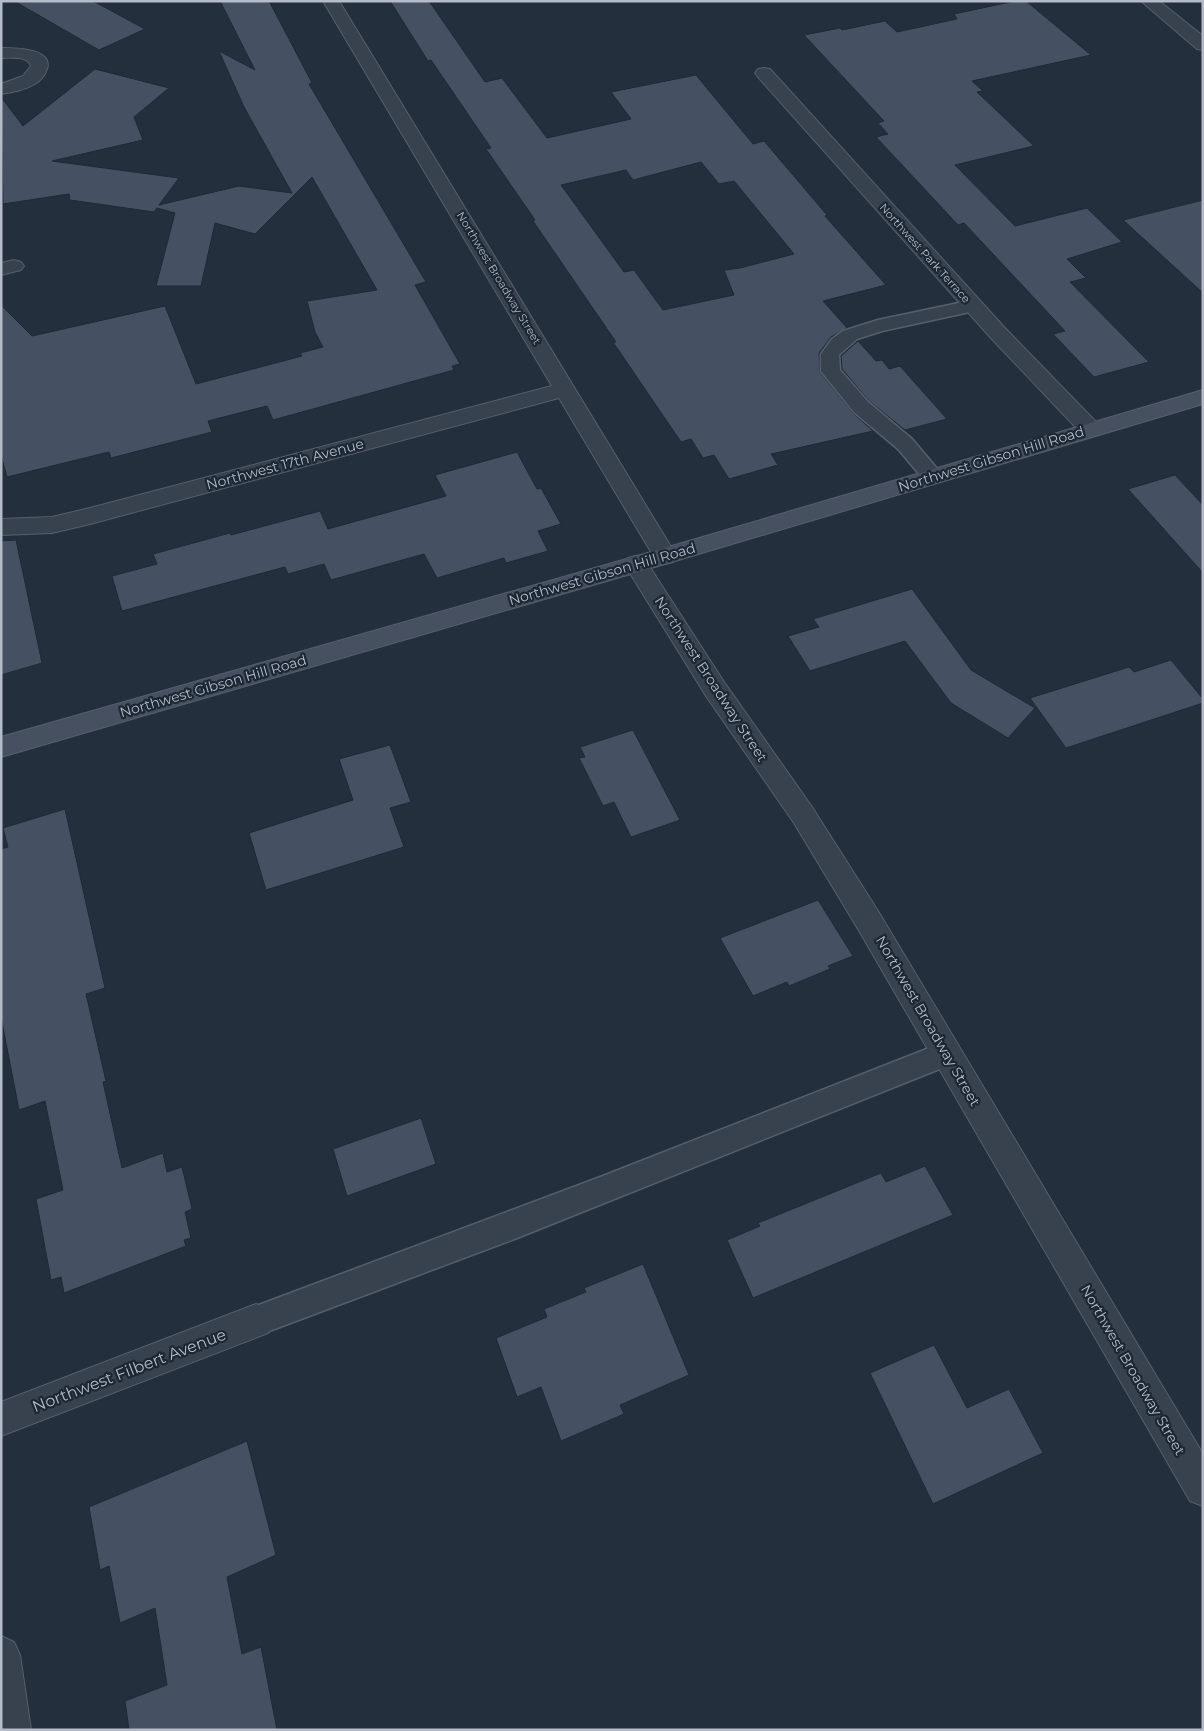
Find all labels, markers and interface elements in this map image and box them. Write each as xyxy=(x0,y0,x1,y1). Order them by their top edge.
street label: Northwest Park Terrace xyxy=(877,200,974,306)
street label: Northwest Broadway Street xyxy=(454,209,544,347)
street label: Northwest Gibson Hill Road xyxy=(896,422,1086,496)
street label: Northwest 17th Avenue xyxy=(204,434,366,494)
street label: Northwest Gibson Hill Road xyxy=(507,539,697,609)
street label: Northwest Broadway Street xyxy=(651,593,771,765)
street label: Northwest Gibson Hill Road xyxy=(118,651,308,721)
street label: Northwest Broadway Street xyxy=(872,933,984,1110)
street label: Northwest Broadway Street xyxy=(1077,1282,1189,1459)
street label: Northwest Filbert Avenue xyxy=(30,1325,229,1416)

